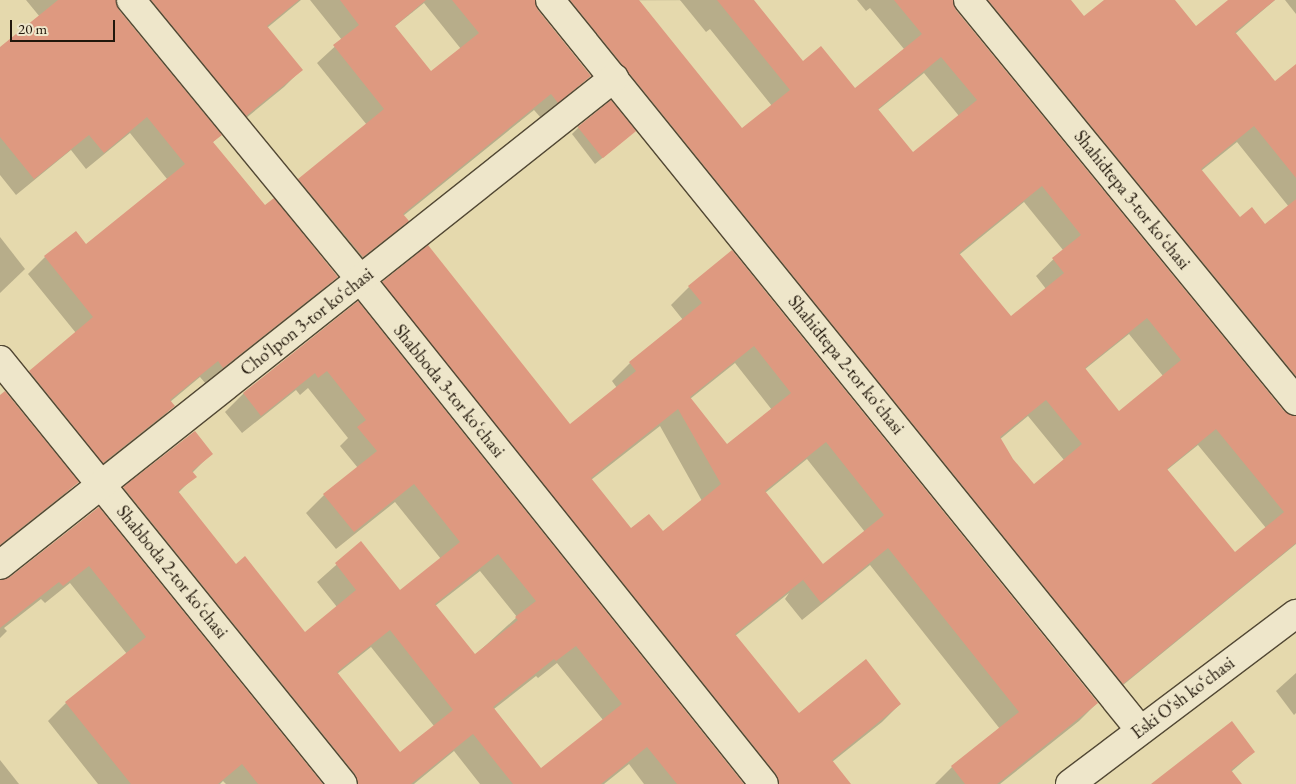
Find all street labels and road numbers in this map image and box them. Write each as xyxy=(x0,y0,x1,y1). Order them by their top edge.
street label: Shahidtepa 3-tor koʻchasi xyxy=(1069,126,1195,274)
street label: Cho‘lpon 3-tor koʻchasi xyxy=(236,263,378,381)
street label: Shahidtepa 2-tor koʻchasi xyxy=(783,291,909,439)
street label: Shabboda 3-tor koʻchasi xyxy=(389,320,509,462)
street label: Shabboda 2-tor koʻchasi xyxy=(112,501,232,643)
street label: Eski Oʻsh koʻchasi xyxy=(1127,652,1239,744)

